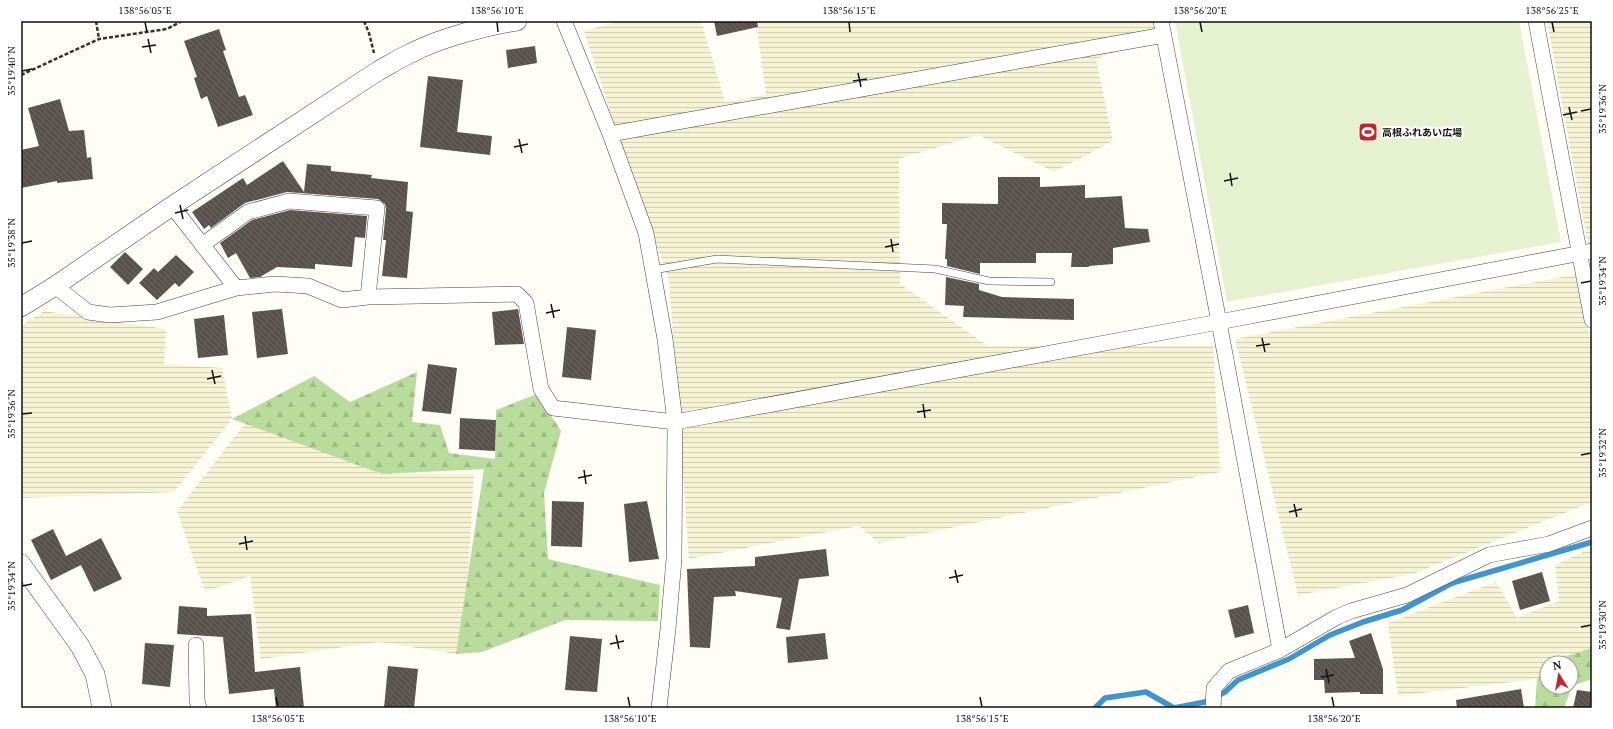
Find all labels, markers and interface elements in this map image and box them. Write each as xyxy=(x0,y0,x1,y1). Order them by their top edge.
text: 138°56'05"E xyxy=(118,4,172,17)
text: 138°56'10"E xyxy=(470,4,524,17)
text: 138°56'15"E xyxy=(822,4,876,17)
text: 138°56'20"E xyxy=(1173,4,1227,17)
text: 138°56'25"E xyxy=(1525,4,1579,17)
text: 35°19'40"N xyxy=(5,46,18,96)
text: 35°19'36"N xyxy=(1596,84,1609,134)
sports icon: 高根ふれあい広場 xyxy=(1357,121,1379,143)
place label: 高根ふれあい広場 xyxy=(1382,126,1462,139)
text: 35°19'38"N xyxy=(5,218,18,268)
text: 35°19'34"N xyxy=(1596,256,1609,306)
text: 35°19'36"N xyxy=(5,389,18,439)
text: 35°19'32"N xyxy=(1596,428,1609,478)
text: 35°19'34"N xyxy=(5,561,18,611)
text: 35°19'30"N xyxy=(1596,600,1609,650)
north arrow xyxy=(1539,655,1579,695)
text: N xyxy=(1552,657,1563,673)
text: 138°56'05"E xyxy=(251,712,305,725)
text: 138°56'10"E xyxy=(603,712,657,725)
text: 138°56'15"E xyxy=(955,712,1009,725)
text: 138°56'20"E xyxy=(1307,712,1361,725)

